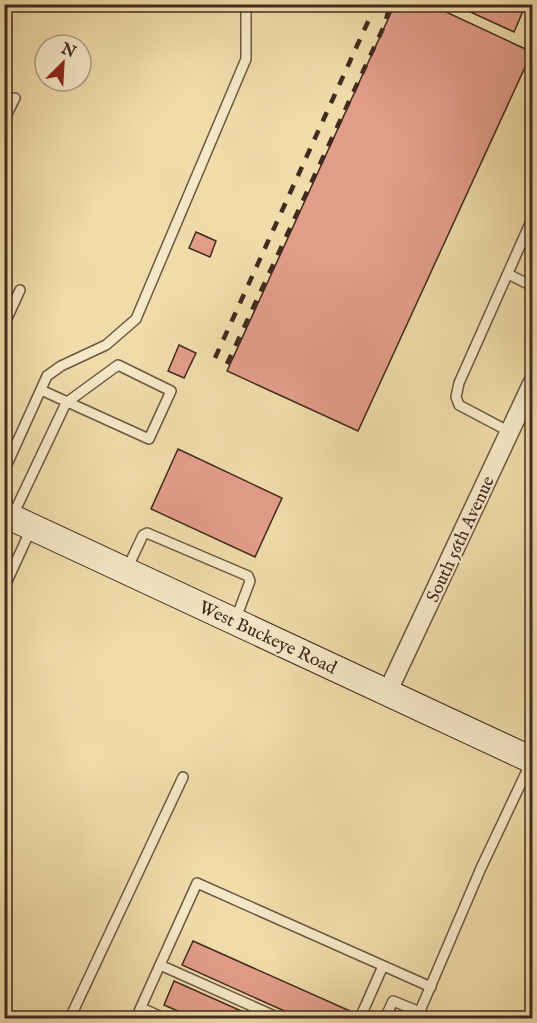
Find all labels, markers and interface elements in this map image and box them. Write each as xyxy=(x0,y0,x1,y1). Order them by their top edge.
north arrow xyxy=(33,33,93,93)
text: N xyxy=(57,39,79,63)
street label: South 56th Avenue xyxy=(422,473,501,606)
street label: West Buckeye Road xyxy=(195,596,340,680)

